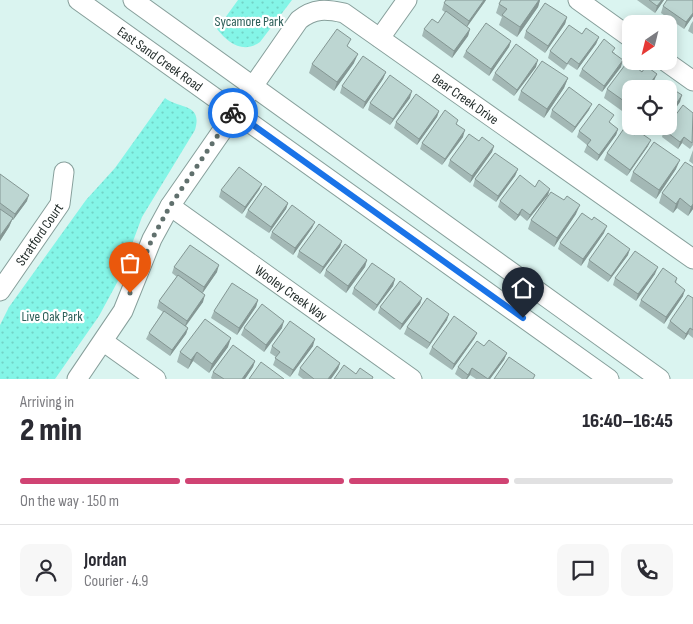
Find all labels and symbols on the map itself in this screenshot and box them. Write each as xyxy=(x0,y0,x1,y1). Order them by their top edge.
park label: Sycamore Park xyxy=(215,13,284,30)
north arrow xyxy=(622,15,678,70)
street label: East Sand Creek Road xyxy=(114,23,206,95)
street label: Bear Creek Drive xyxy=(429,70,502,128)
courier xyxy=(208,88,258,138)
street label: Stratford Court xyxy=(12,200,67,269)
pin xyxy=(109,242,151,293)
street label: Wooley Creek Way xyxy=(251,261,331,325)
pin xyxy=(502,267,544,318)
park label: Live Oak Park xyxy=(21,308,83,325)

